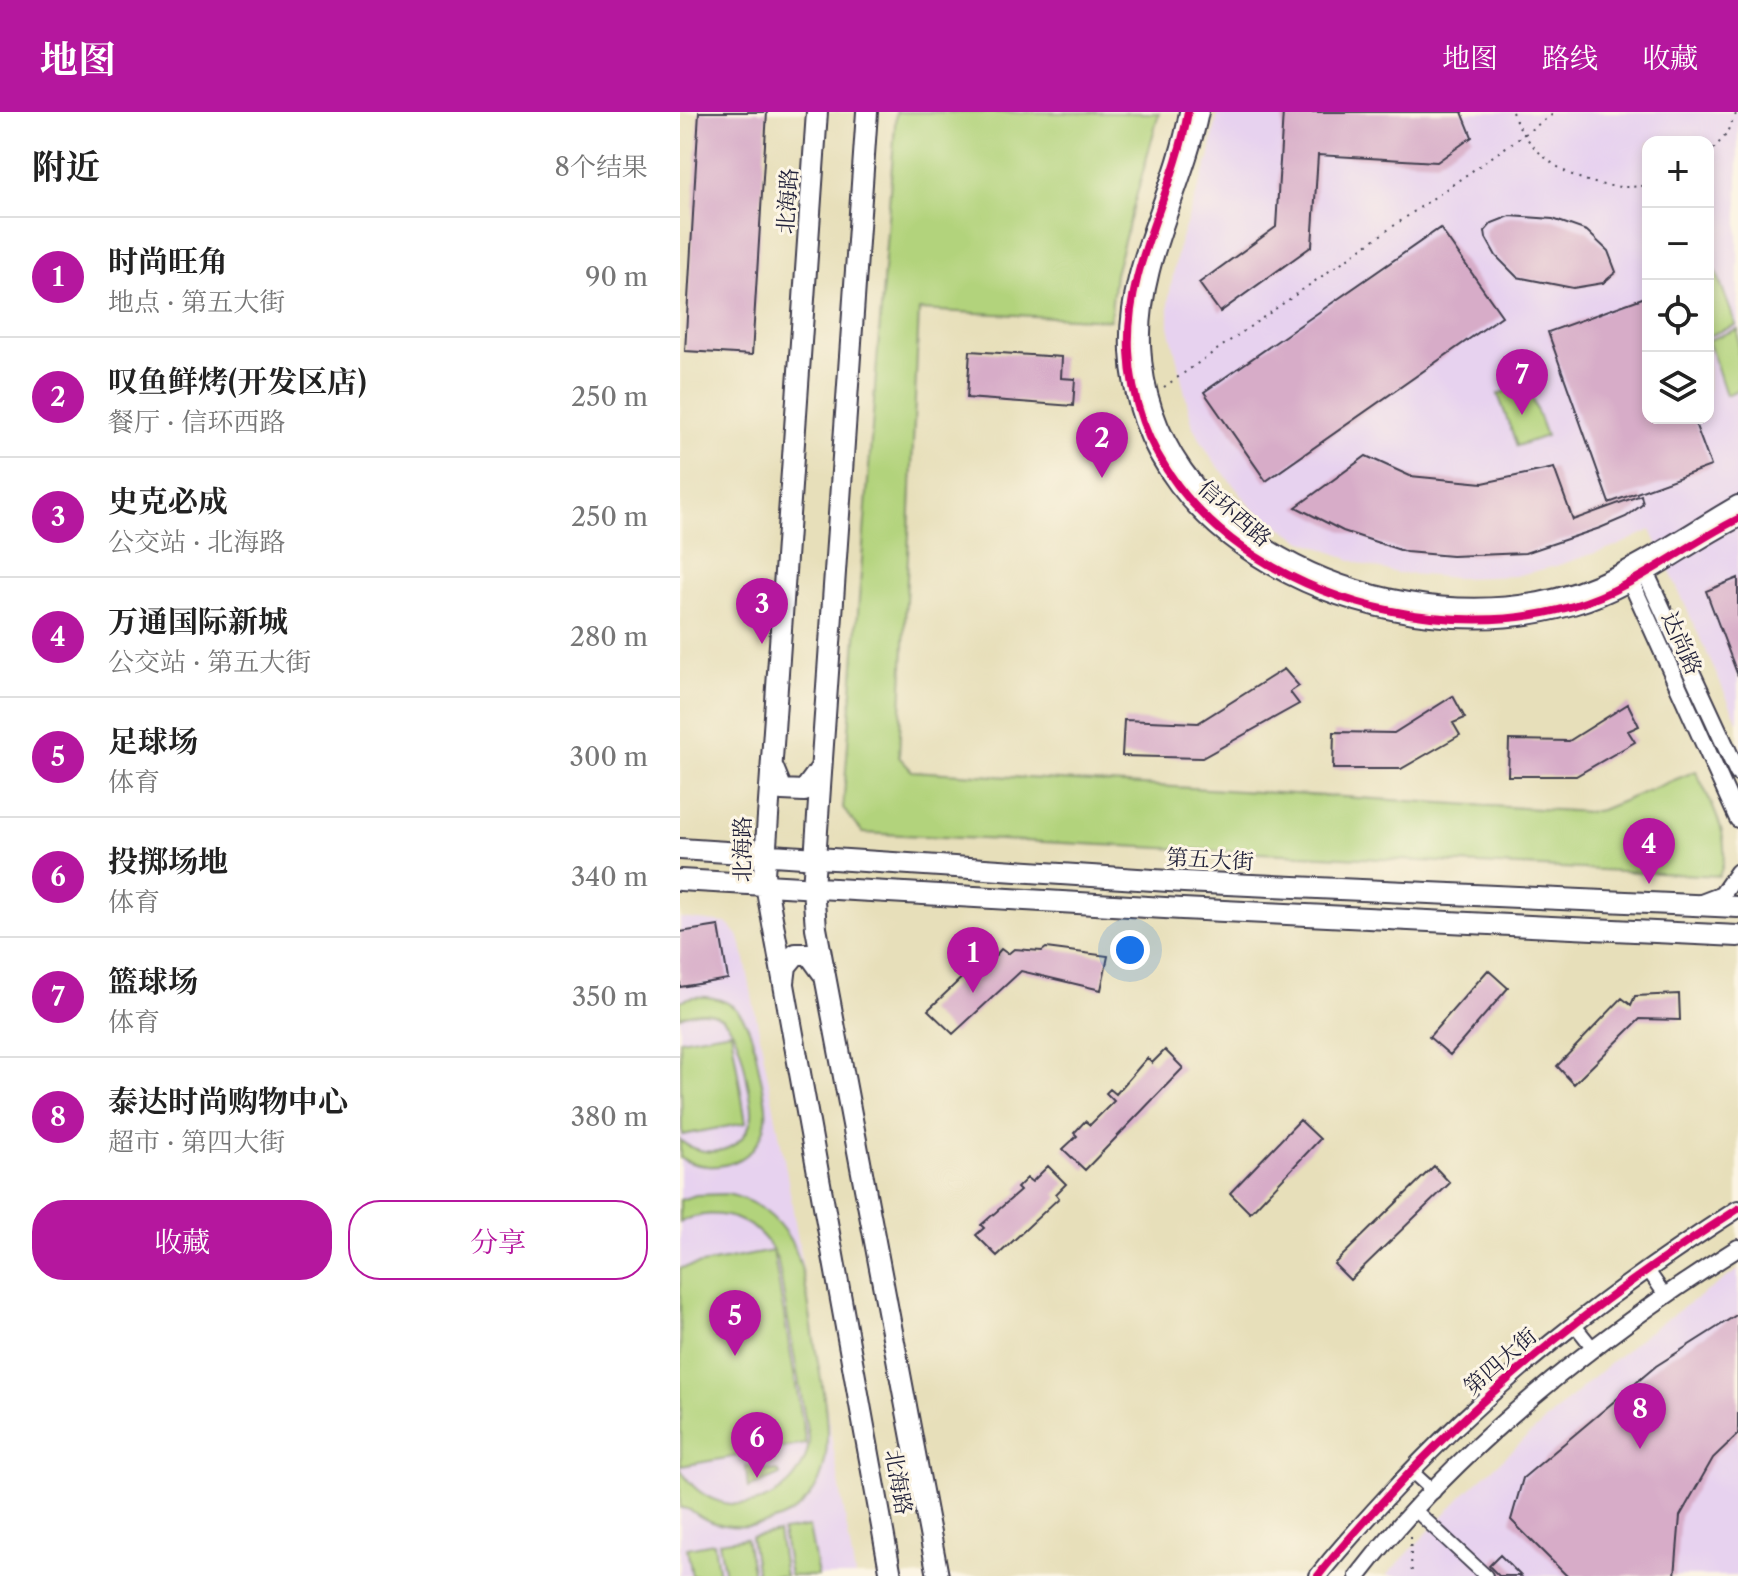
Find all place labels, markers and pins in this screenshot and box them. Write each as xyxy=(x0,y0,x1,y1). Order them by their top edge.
pin: 7 xyxy=(1496,349,1548,415)
pin: 2 xyxy=(1076,412,1128,478)
pin: 3 xyxy=(736,578,788,644)
pin: 4 xyxy=(1623,818,1675,884)
pin: 1 xyxy=(947,927,999,993)
pin: 5 xyxy=(709,1290,761,1356)
pin: 8 xyxy=(1614,1383,1666,1449)
pin: 6 xyxy=(731,1412,783,1478)

